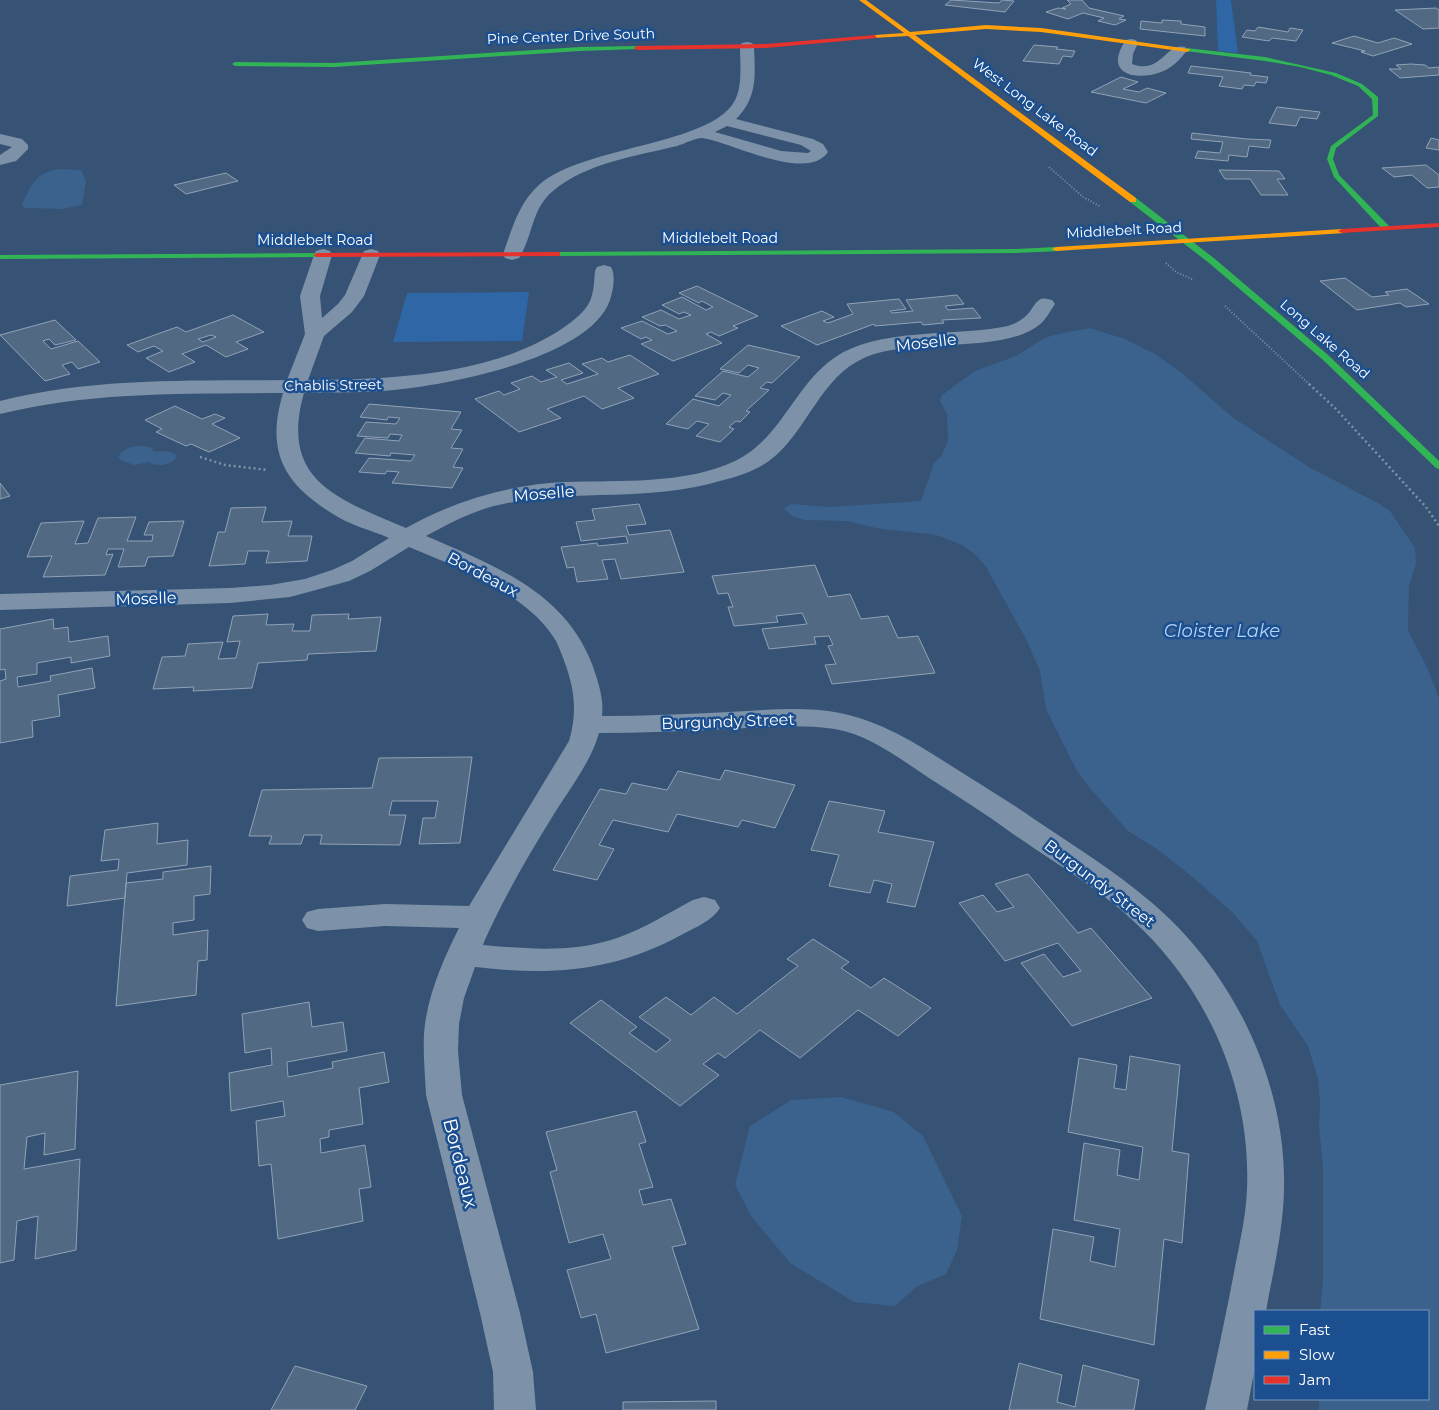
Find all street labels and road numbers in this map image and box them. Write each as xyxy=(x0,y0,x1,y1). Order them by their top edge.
street label: Pine Center Drive South xyxy=(487,24,655,48)
street label: West Long Lake Road xyxy=(969,54,1101,160)
street label: Middlebelt Road xyxy=(1066,218,1182,242)
street label: Middlebelt Road xyxy=(662,229,778,247)
street label: Middlebelt Road xyxy=(257,231,373,249)
street label: Long Lake Road xyxy=(1276,295,1374,383)
street label: Moselle xyxy=(895,329,958,356)
street label: Chablis Street xyxy=(284,375,382,395)
street label: Moselle xyxy=(513,481,575,506)
street label: Bordeaux xyxy=(444,548,522,601)
street label: Moselle xyxy=(115,588,177,609)
street label: Burgundy Street xyxy=(661,710,796,733)
street label: Burgundy Street xyxy=(1041,836,1159,931)
street label: Bordeaux xyxy=(438,1116,483,1210)

